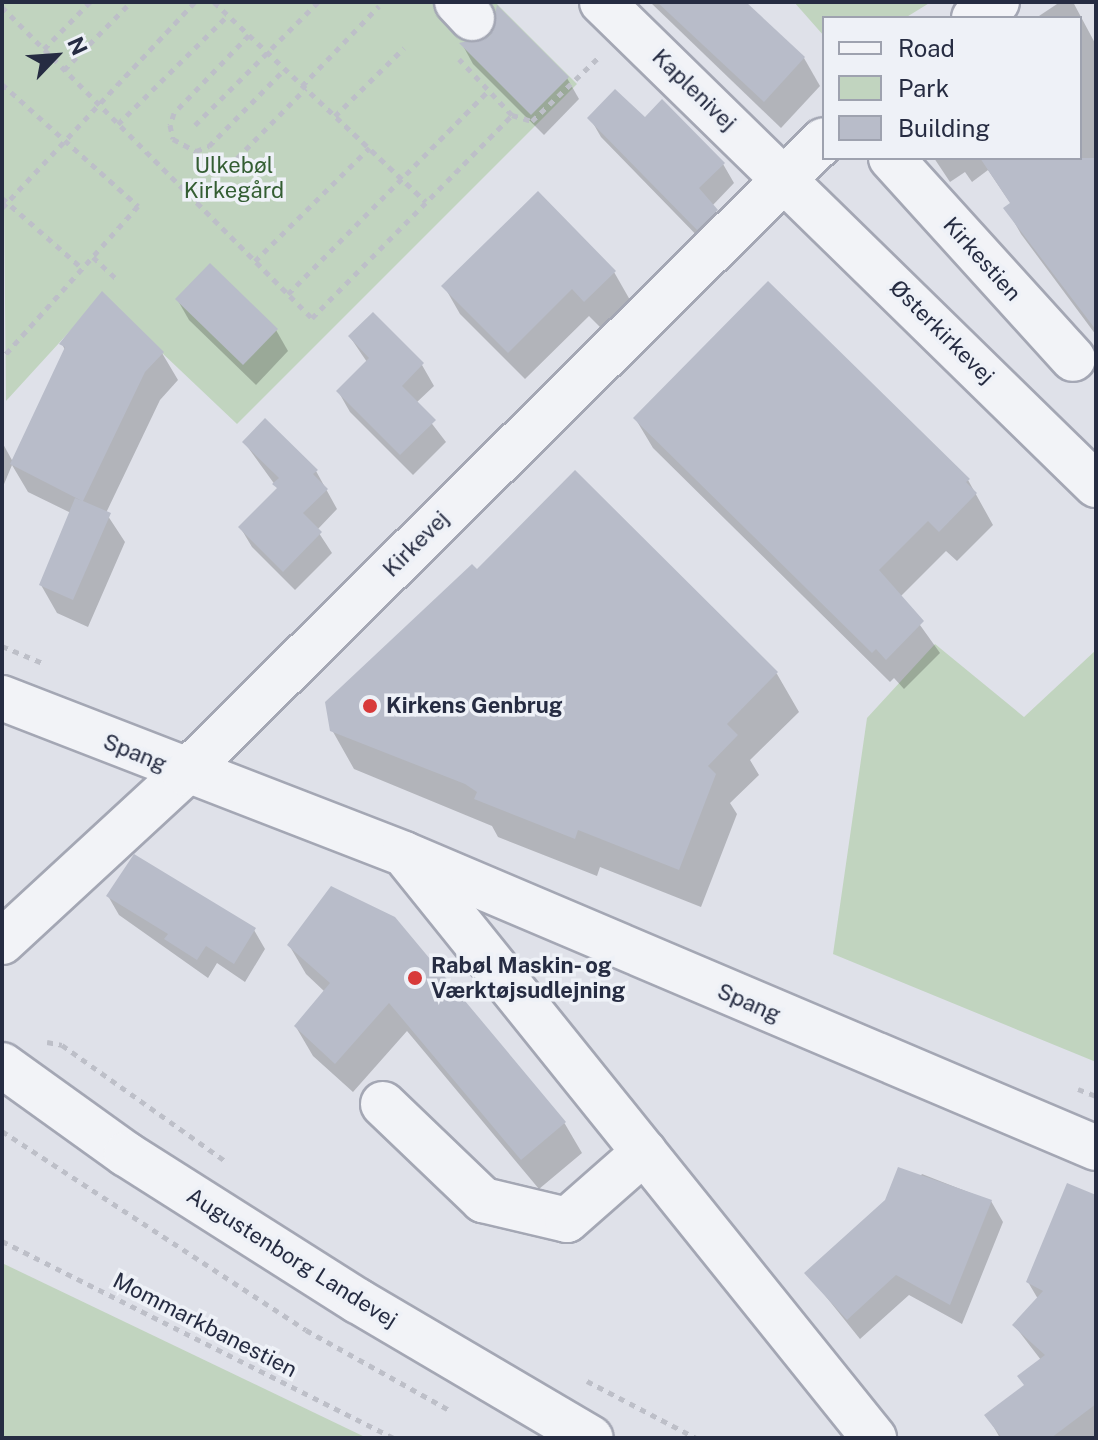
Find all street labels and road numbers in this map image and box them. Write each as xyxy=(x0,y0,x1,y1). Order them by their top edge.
street label: Kaplenivej xyxy=(647,44,741,136)
street label: Kirkestien xyxy=(938,212,1026,306)
street label: Østerkirkevej xyxy=(884,274,1000,390)
street label: Kirkevej xyxy=(378,506,454,582)
street label: Spang xyxy=(99,728,171,778)
street label: Spang xyxy=(713,978,785,1028)
street label: Augustenborg Landevej xyxy=(182,1182,402,1334)
street label: Mommarkbanestien xyxy=(108,1267,302,1383)

